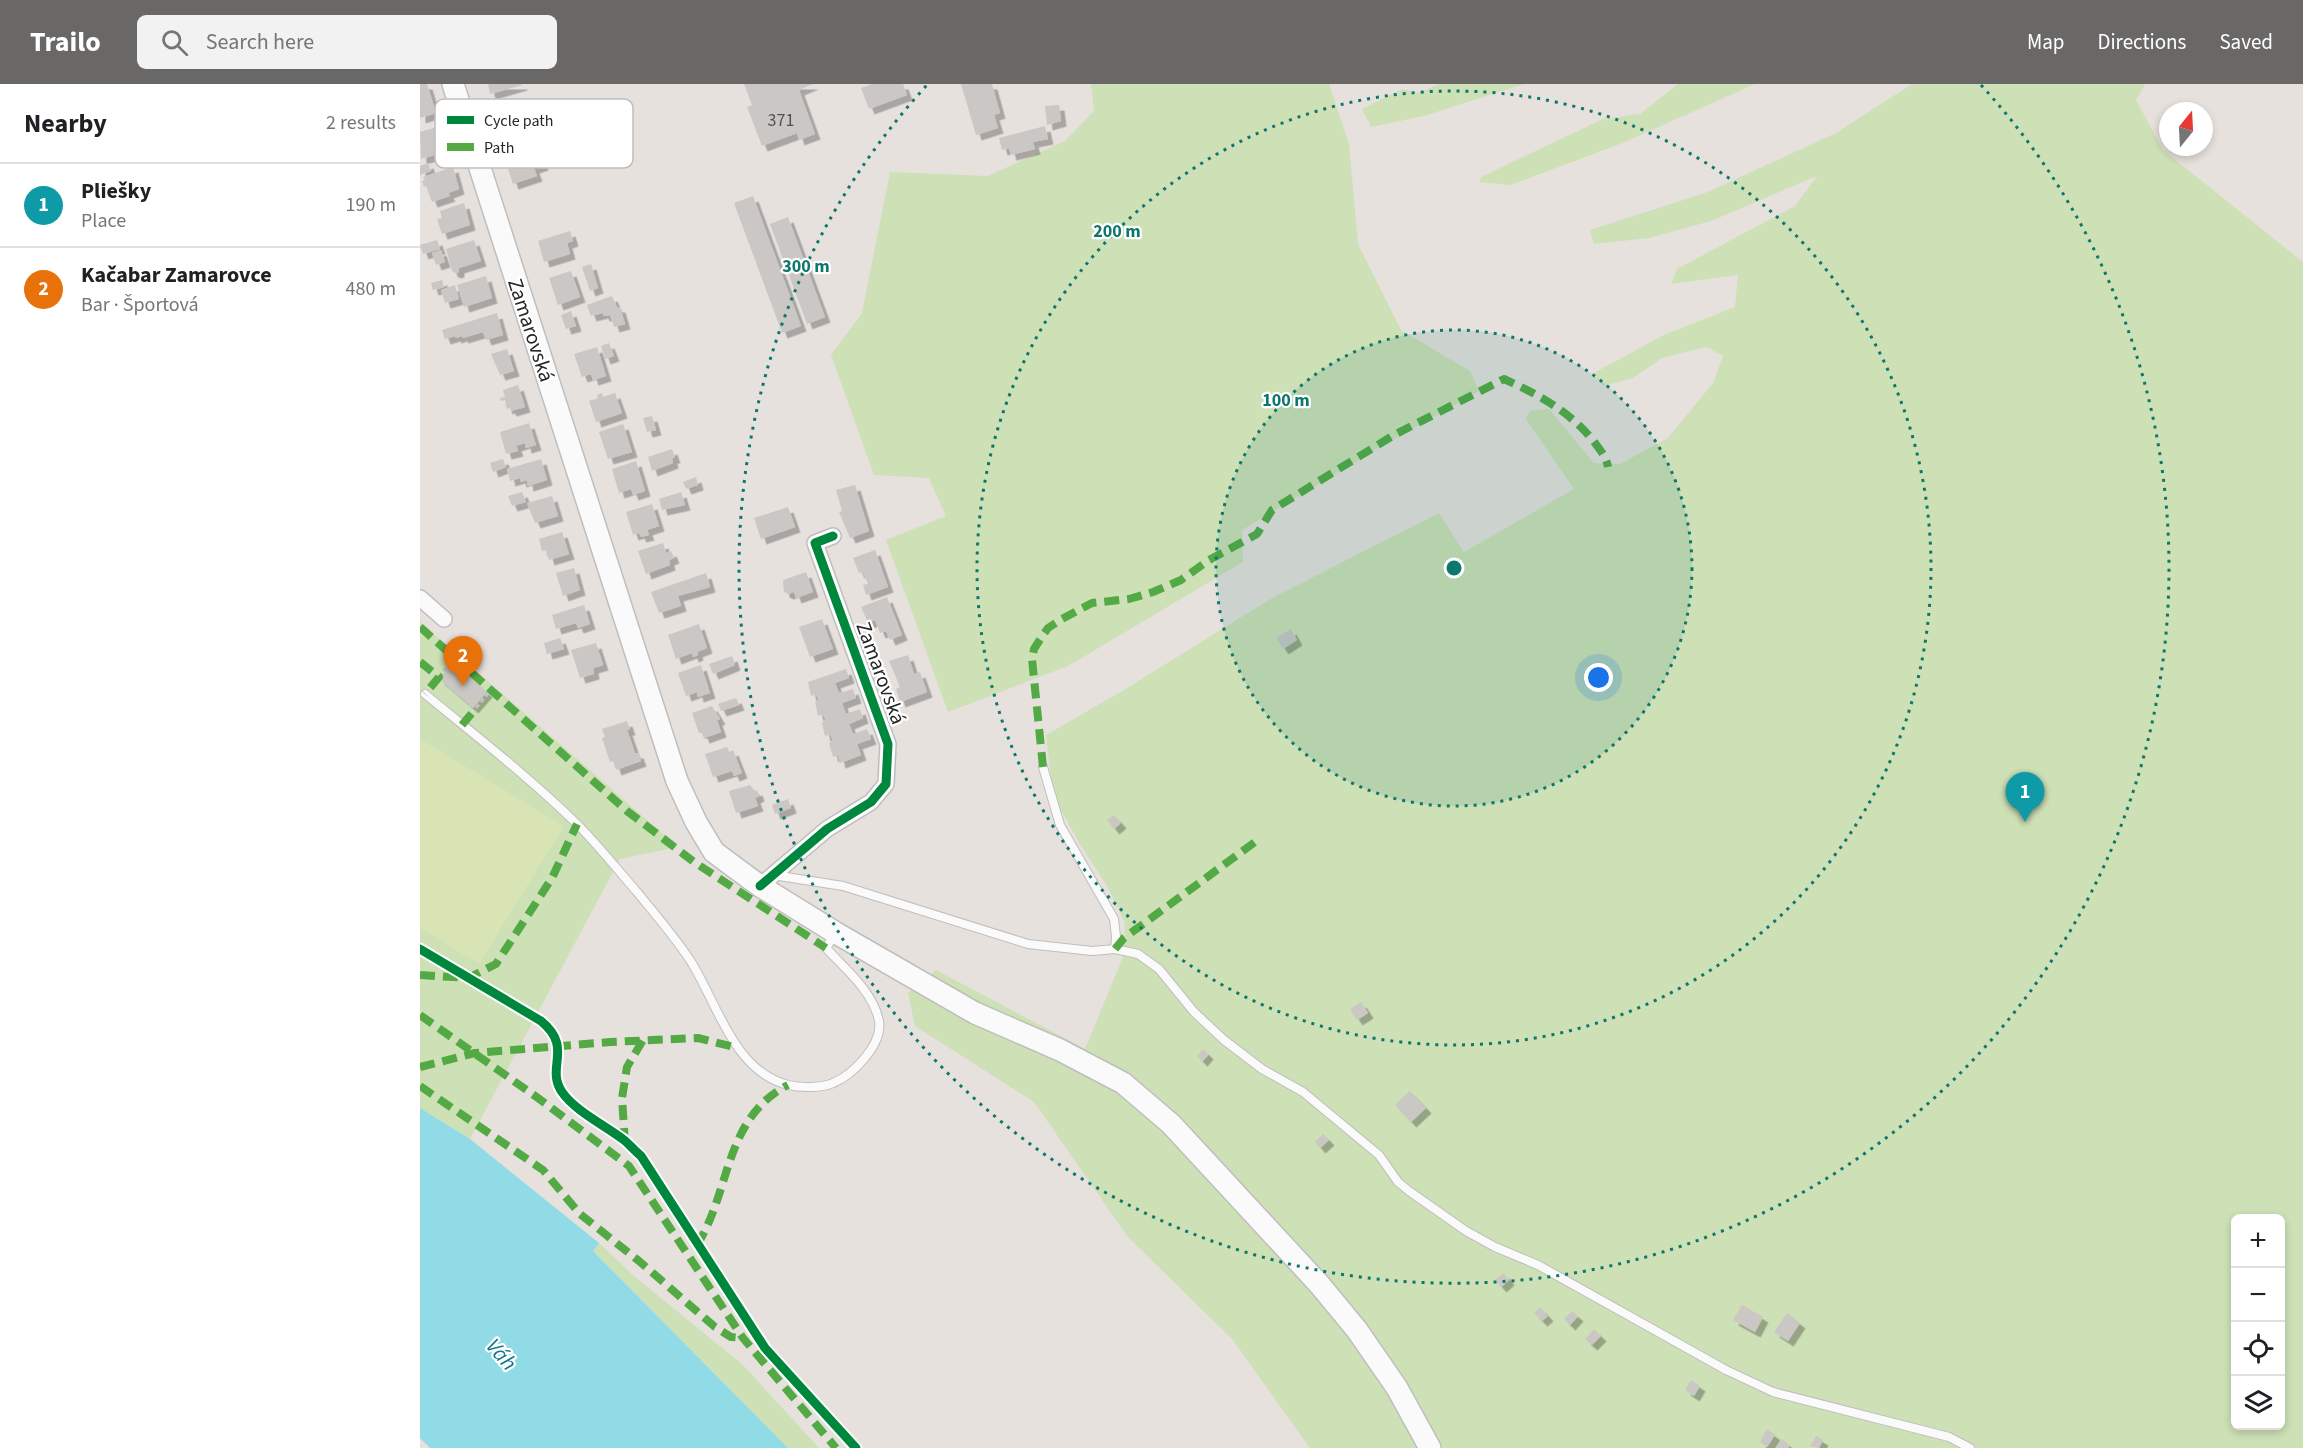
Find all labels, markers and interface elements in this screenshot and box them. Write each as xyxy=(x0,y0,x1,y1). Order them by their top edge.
search box xyxy=(137,15,557,69)
text: Trailo xyxy=(30,22,101,62)
icon: search xyxy=(158,26,191,59)
text: Search here xyxy=(206,26,314,58)
text: Map xyxy=(2027,27,2065,57)
text: Directions xyxy=(2098,27,2186,57)
text: Saved xyxy=(2219,27,2273,57)
legend xyxy=(435,99,633,168)
north arrow xyxy=(2159,102,2213,156)
text: Nearby xyxy=(24,105,107,142)
house number: 371 xyxy=(768,108,794,133)
text: 2 results xyxy=(326,109,396,137)
text: Cycle path xyxy=(484,110,553,132)
text: Path xyxy=(484,137,514,159)
text: Pliešky xyxy=(81,175,151,207)
text: 1 xyxy=(38,191,49,219)
text: 190 m xyxy=(346,191,396,219)
text: Place xyxy=(81,207,126,235)
text: 200 m xyxy=(1093,219,1141,244)
text: 300 m xyxy=(782,254,830,279)
text: Kačabar Zamarovce xyxy=(81,259,272,291)
street label: Zamarovská xyxy=(500,274,562,386)
text: 2 xyxy=(38,275,49,303)
text: 480 m xyxy=(346,275,396,303)
text: Bar · Športová xyxy=(81,291,199,319)
text: 100 m xyxy=(1262,388,1310,413)
centre of rings xyxy=(1444,558,1464,578)
street label: Zamarovská xyxy=(849,617,913,729)
pin: 2 xyxy=(444,636,483,686)
your location xyxy=(1584,663,1613,692)
pin: 1 xyxy=(2006,772,2044,822)
map controls xyxy=(2231,1214,2285,1430)
button: + xyxy=(2231,1214,2285,1268)
button: − xyxy=(2231,1268,2285,1322)
button: locate xyxy=(2231,1322,2285,1376)
water label: Váh xyxy=(478,1331,524,1378)
button: layers xyxy=(2231,1376,2285,1430)

